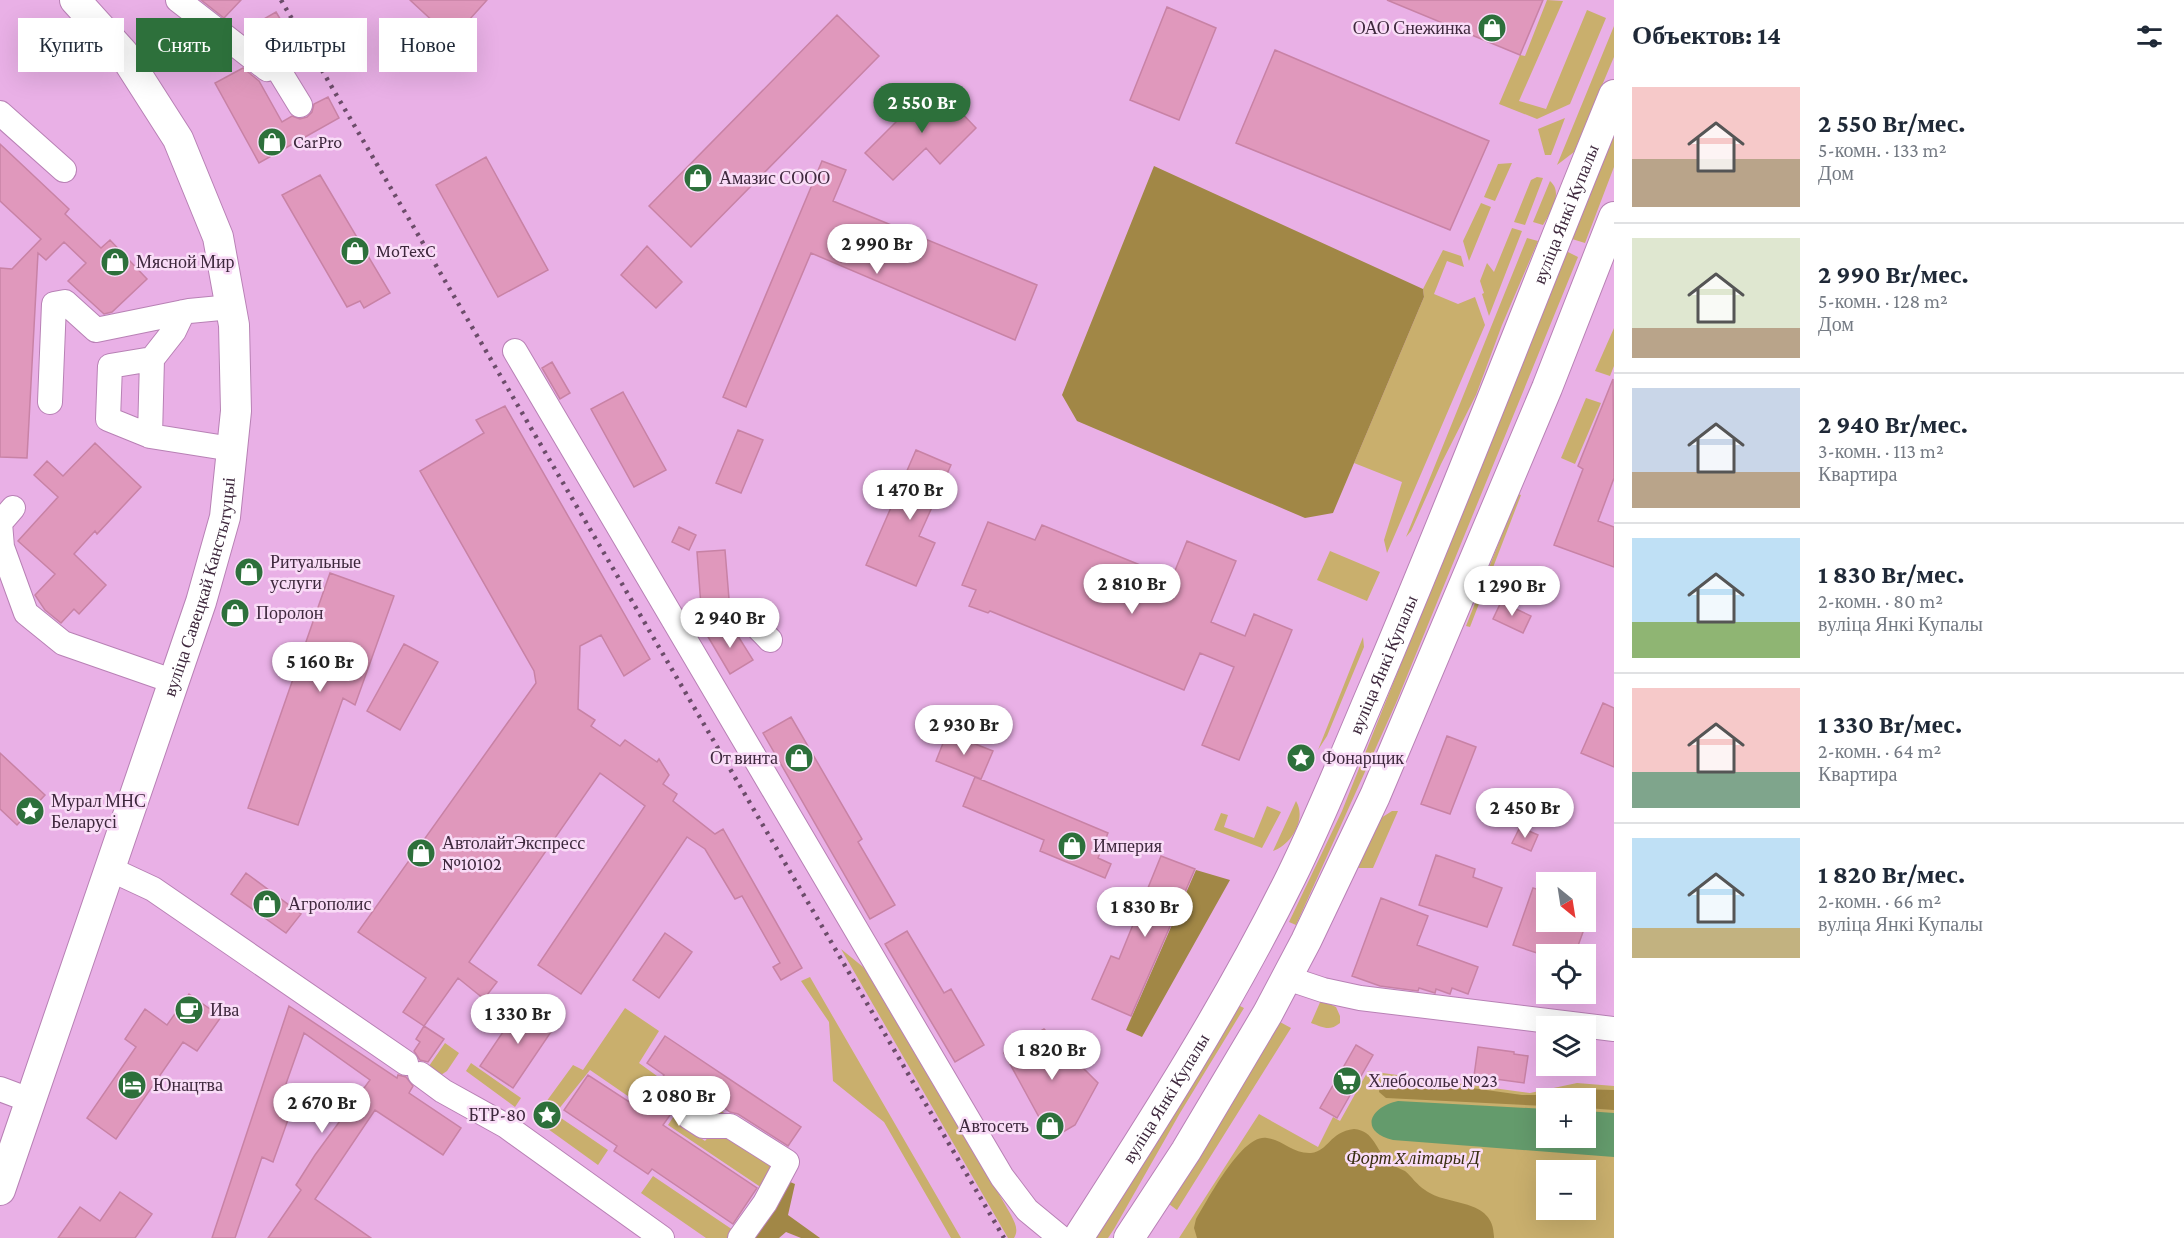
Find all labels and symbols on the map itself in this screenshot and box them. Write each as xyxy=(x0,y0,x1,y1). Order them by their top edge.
shop icon: ОАО Снежинка xyxy=(1476,12,1508,44)
place label: ОАО Снежинка xyxy=(1353,18,1471,38)
pin: 2 550 Br xyxy=(860,83,984,134)
shop icon: CarPro xyxy=(256,126,288,158)
place label: CarPro xyxy=(293,132,342,152)
street label: вуліца Янкі Купалы xyxy=(1529,142,1603,287)
shop icon: Амазис СООО xyxy=(682,162,714,194)
place label: Амазис СООО xyxy=(719,168,830,188)
pin: 2 990 Br xyxy=(815,224,939,275)
shop icon: MoTexC xyxy=(339,235,371,267)
place label: MoTexC xyxy=(376,241,436,261)
shop icon: Мясной Мир xyxy=(99,246,131,278)
place label: Мясной Мир xyxy=(136,252,235,272)
pin: 1 470 Br xyxy=(848,470,972,521)
street label: вуліца Савецкай Канстытуцыі xyxy=(159,476,239,699)
place label: Ритуальные услуги xyxy=(270,552,361,593)
shop icon: Ритуальные услуги xyxy=(233,556,265,588)
pin: 2 810 Br xyxy=(1070,564,1194,615)
pin: 1 290 Br xyxy=(1450,566,1574,617)
street label: вуліца Янкі Купалы xyxy=(1345,593,1422,737)
shop icon: Поролон xyxy=(219,597,251,629)
pin: 2 940 Br xyxy=(668,598,792,649)
place label: Поролон xyxy=(256,603,324,623)
pin: 5 160 Br xyxy=(258,642,382,693)
pin: 2 930 Br xyxy=(902,705,1026,756)
shop icon: От винта xyxy=(783,742,815,774)
place icon: Фонарщик xyxy=(1285,742,1317,774)
place label: От винта xyxy=(710,748,778,768)
place label: Фонарщик xyxy=(1322,748,1404,768)
pin: 2 450 Br xyxy=(1463,788,1587,839)
place label: Мурал МНС Беларусі xyxy=(51,791,146,832)
place icon: Мурал МНС Беларусі xyxy=(14,795,46,827)
shop icon: Империя xyxy=(1056,830,1088,862)
place label: АвтолайтЭкспресс №10102 xyxy=(442,833,585,874)
place label: Империя xyxy=(1093,836,1162,856)
shop icon: АвтолайтЭкспресс №10102 xyxy=(405,837,437,869)
north arrow xyxy=(1536,872,1596,932)
pin: 1 830 Br xyxy=(1083,887,1207,938)
shop icon: Агрополис xyxy=(251,888,283,920)
place label: Агрополис xyxy=(288,894,371,914)
cafe icon: Ива xyxy=(173,994,205,1026)
pin: 1 330 Br xyxy=(456,994,580,1045)
place label: Ива xyxy=(210,1000,239,1020)
pin: 1 820 Br xyxy=(990,1030,1114,1081)
street label: вуліца Янкі Купалы xyxy=(1119,1030,1213,1167)
supermarket icon: Хлебосолье №23 xyxy=(1331,1065,1363,1097)
hotel icon: Юнацтва xyxy=(116,1069,148,1101)
place label: Хлебосолье №23 xyxy=(1368,1071,1498,1091)
place label: Юнацтва xyxy=(153,1075,223,1095)
pin: 2 080 Br xyxy=(617,1076,741,1127)
pin: 2 670 Br xyxy=(260,1083,384,1134)
place icon: БТР-80 xyxy=(531,1099,563,1131)
place label: БТР-80 xyxy=(468,1105,526,1125)
shop icon: Автосеть xyxy=(1034,1110,1066,1142)
place label: Автосеть xyxy=(959,1116,1029,1136)
park label: Форт X літары Д xyxy=(1346,1148,1481,1168)

